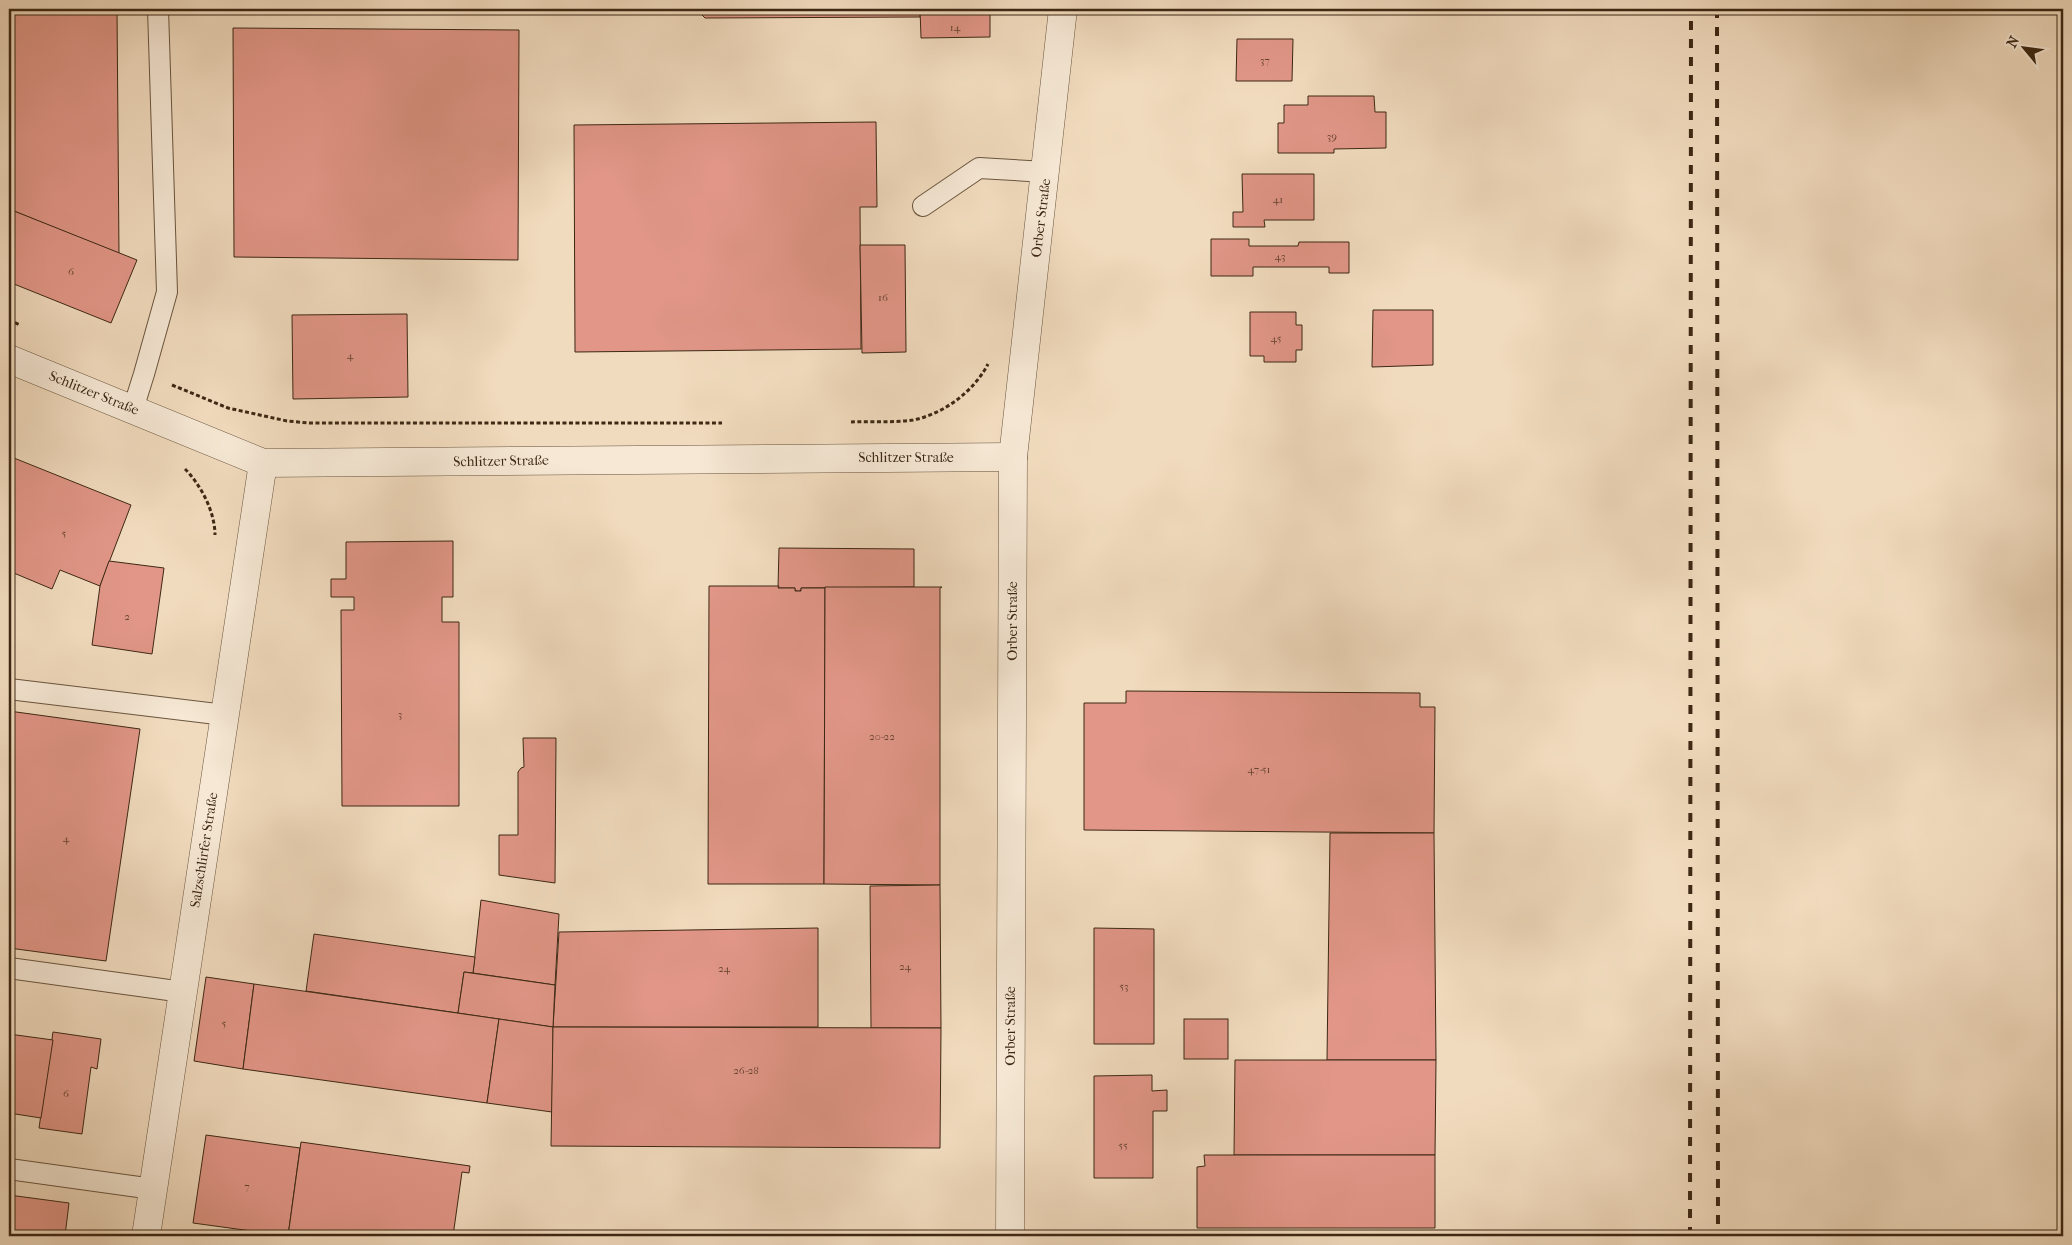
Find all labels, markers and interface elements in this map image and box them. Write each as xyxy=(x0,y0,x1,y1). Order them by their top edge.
house number: 14 xyxy=(950,21,961,34)
north arrow xyxy=(2000,22,2050,72)
text: N xyxy=(2003,33,2023,51)
house number: 37 xyxy=(1260,54,1270,67)
house number: 39 xyxy=(1327,130,1337,143)
street label: Orber Straße xyxy=(1028,177,1054,258)
house number: 41 xyxy=(1273,193,1283,206)
house number: 43 xyxy=(1274,250,1286,263)
house number: 6 xyxy=(68,265,74,278)
house number: 16 xyxy=(878,291,888,304)
house number: 45 xyxy=(1271,332,1282,345)
house number: 4 xyxy=(347,349,354,362)
street label: Schlitzer Straße xyxy=(47,367,142,419)
street label: Schlitzer Straße xyxy=(858,449,954,466)
street label: Schlitzer Straße xyxy=(453,452,549,470)
house number: 5 xyxy=(62,527,67,540)
street label: Orber Straße xyxy=(1004,581,1021,661)
house number: 2 xyxy=(124,610,130,623)
house number: 3 xyxy=(398,708,402,721)
house number: 20-22 xyxy=(869,730,895,743)
house number: 47-51 xyxy=(1247,763,1271,776)
street label: Salzschlirfer Straße xyxy=(186,791,222,909)
house number: 4 xyxy=(63,832,70,845)
house number: 24 xyxy=(899,960,912,973)
house number: 24 xyxy=(718,962,731,975)
house number: 53 xyxy=(1119,980,1129,993)
street label: Orber Straße xyxy=(1002,986,1019,1066)
house number: 5 xyxy=(222,1017,227,1030)
house number: 26-28 xyxy=(733,1064,759,1077)
house number: 6 xyxy=(63,1087,69,1100)
house number: 55 xyxy=(1118,1139,1128,1152)
house number: 7 xyxy=(244,1180,250,1193)

